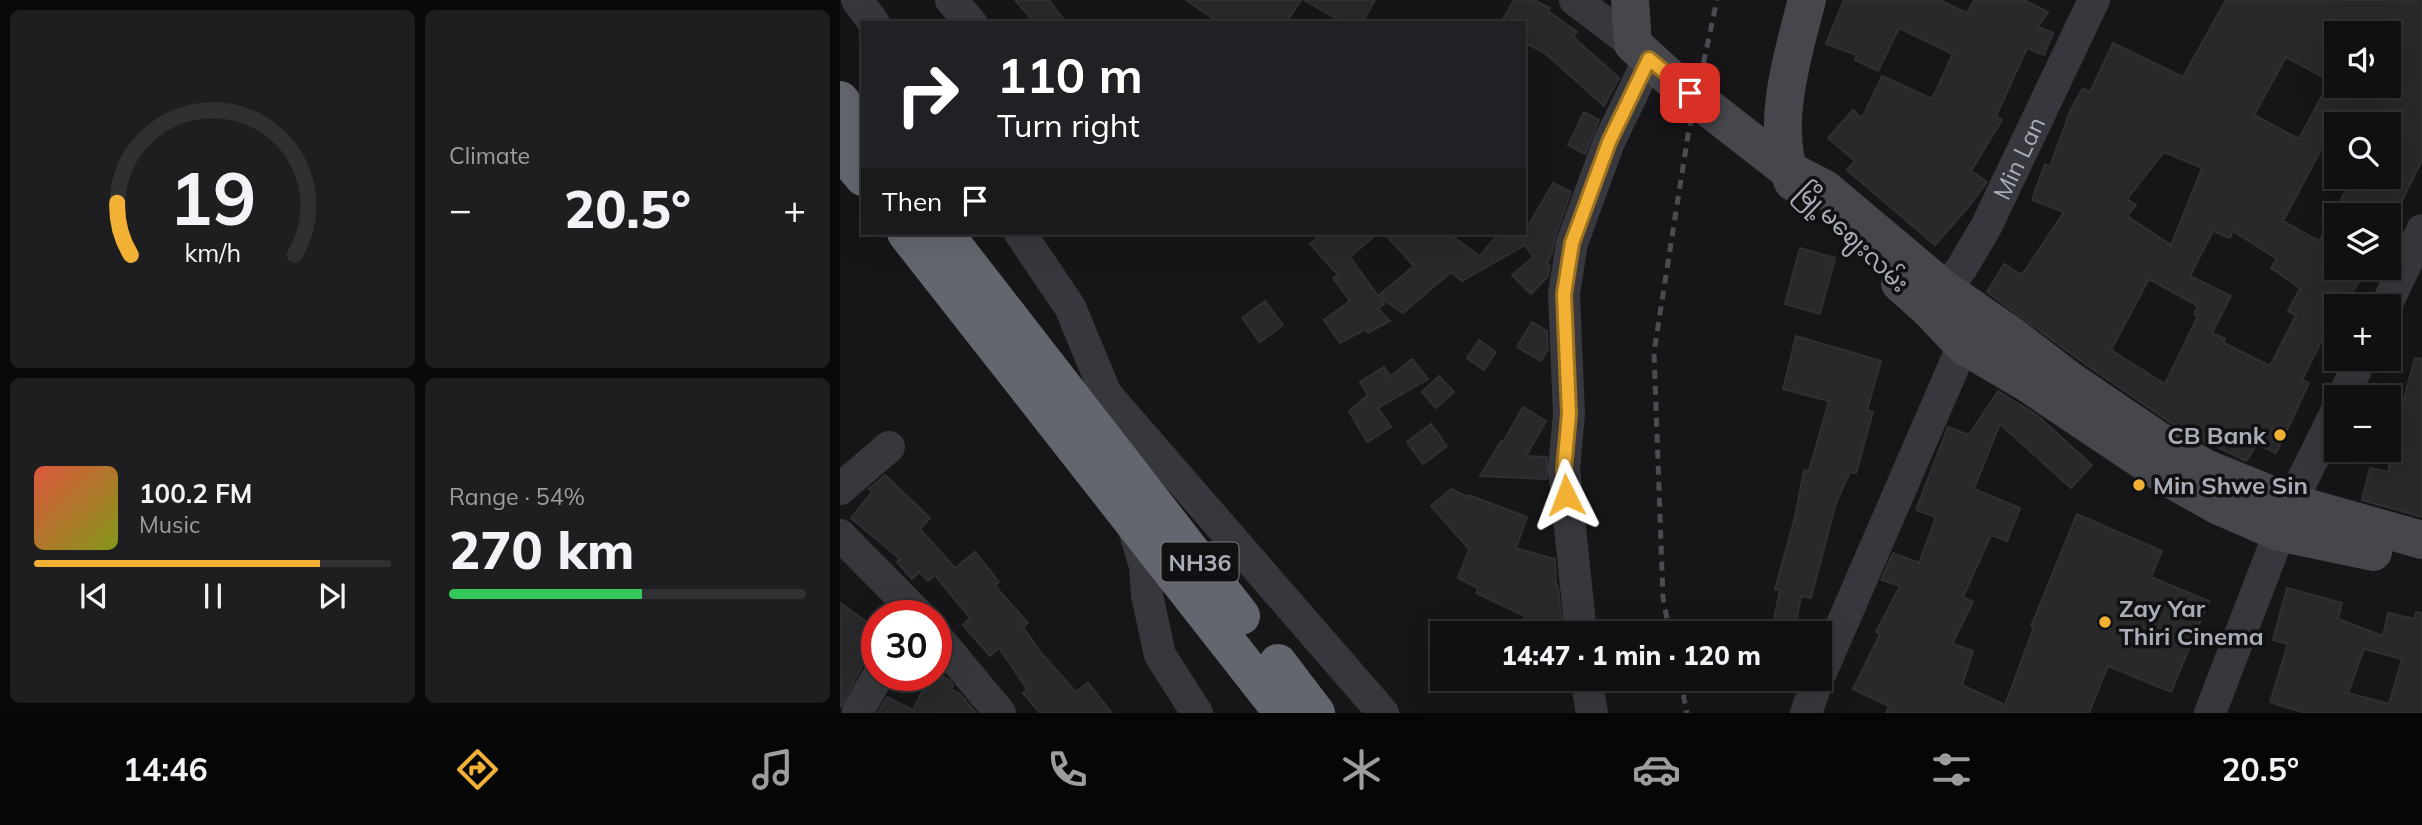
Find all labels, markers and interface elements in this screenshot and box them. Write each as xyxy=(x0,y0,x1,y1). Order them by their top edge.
map controls xyxy=(2324,21,2401,462)
button: sound xyxy=(2324,21,2401,98)
text: 110 m xyxy=(997,44,1143,105)
icon: right xyxy=(882,49,973,140)
pin xyxy=(1660,63,1720,123)
icon: arrive xyxy=(1671,74,1709,112)
text: Turn right xyxy=(997,105,1140,145)
street label: Min Lan xyxy=(1986,112,2051,204)
button: search xyxy=(2324,112,2401,189)
text: Climate xyxy=(449,141,530,170)
text: 19 xyxy=(169,152,256,243)
text: 20.5° xyxy=(564,176,691,241)
street label: မြို့မဈေးလမ်း xyxy=(1787,176,1915,302)
icon: arrive xyxy=(956,182,994,220)
text: − xyxy=(449,185,472,233)
text: + xyxy=(783,185,806,233)
text: Then xyxy=(882,185,942,218)
button: layers xyxy=(2324,203,2401,280)
text: km/h xyxy=(184,237,241,268)
button: + xyxy=(2324,294,2401,371)
button: − xyxy=(2324,385,2401,462)
place label: CB Bank xyxy=(2167,420,2267,450)
marker: CB Bank xyxy=(2272,427,2288,443)
position arrow xyxy=(1529,458,1603,532)
place label: Min Shwe Sin xyxy=(2153,470,2308,500)
text: 100.2 FM xyxy=(139,477,252,510)
marker: Min Shwe Sin xyxy=(2131,477,2147,493)
text: Range · 54% xyxy=(449,482,585,511)
text: Music xyxy=(139,510,200,539)
text: 270 km xyxy=(449,517,634,582)
road number: NH36 xyxy=(1162,542,1238,582)
icon: previous xyxy=(75,577,113,615)
icon: pause xyxy=(194,577,232,615)
icon: next xyxy=(313,577,351,615)
place label: Zay Yar Thiri Cinema xyxy=(2119,593,2264,651)
speed limit sign: 30 xyxy=(861,600,952,691)
marker: Zay Yar Thiri Cinema xyxy=(2097,614,2113,630)
text: 14:47 · 1 min · 120 m xyxy=(1501,639,1761,672)
icon: directions xyxy=(453,745,502,794)
icon: music xyxy=(748,745,797,794)
icon: phone xyxy=(1043,745,1092,794)
icon: climate xyxy=(1337,745,1386,794)
icon: car xyxy=(1632,745,1681,794)
icon: filters xyxy=(1927,745,1976,794)
text: 14:46 xyxy=(123,749,208,789)
text: 20.5° xyxy=(2221,749,2299,789)

